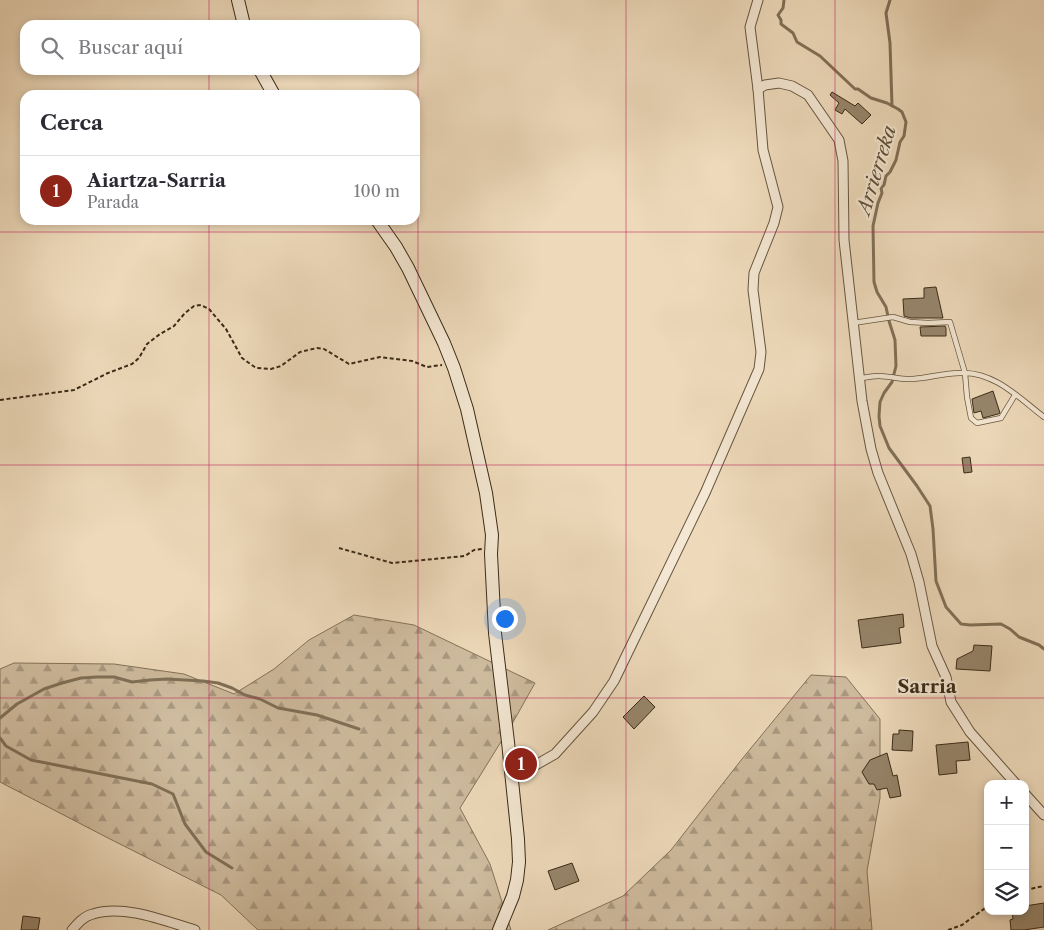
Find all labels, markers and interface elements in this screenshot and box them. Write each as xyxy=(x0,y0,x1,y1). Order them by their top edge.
search box xyxy=(20,20,420,75)
icon: search xyxy=(38,34,66,62)
text: Buscar aquí xyxy=(78,36,183,59)
text: Cerca xyxy=(40,110,103,135)
water label: Arrierreka xyxy=(851,122,901,220)
text: Aiartza-Sarria xyxy=(87,169,226,192)
text: 1 xyxy=(52,181,60,201)
text: 100 m xyxy=(354,181,400,201)
text: Parada xyxy=(87,192,139,212)
your location xyxy=(492,606,518,632)
district label: Sarria xyxy=(897,675,958,698)
pin: 1 xyxy=(505,745,537,783)
map controls xyxy=(984,780,1029,915)
button: + xyxy=(984,780,1029,825)
button: − xyxy=(984,825,1029,870)
button: layers xyxy=(984,870,1029,915)

